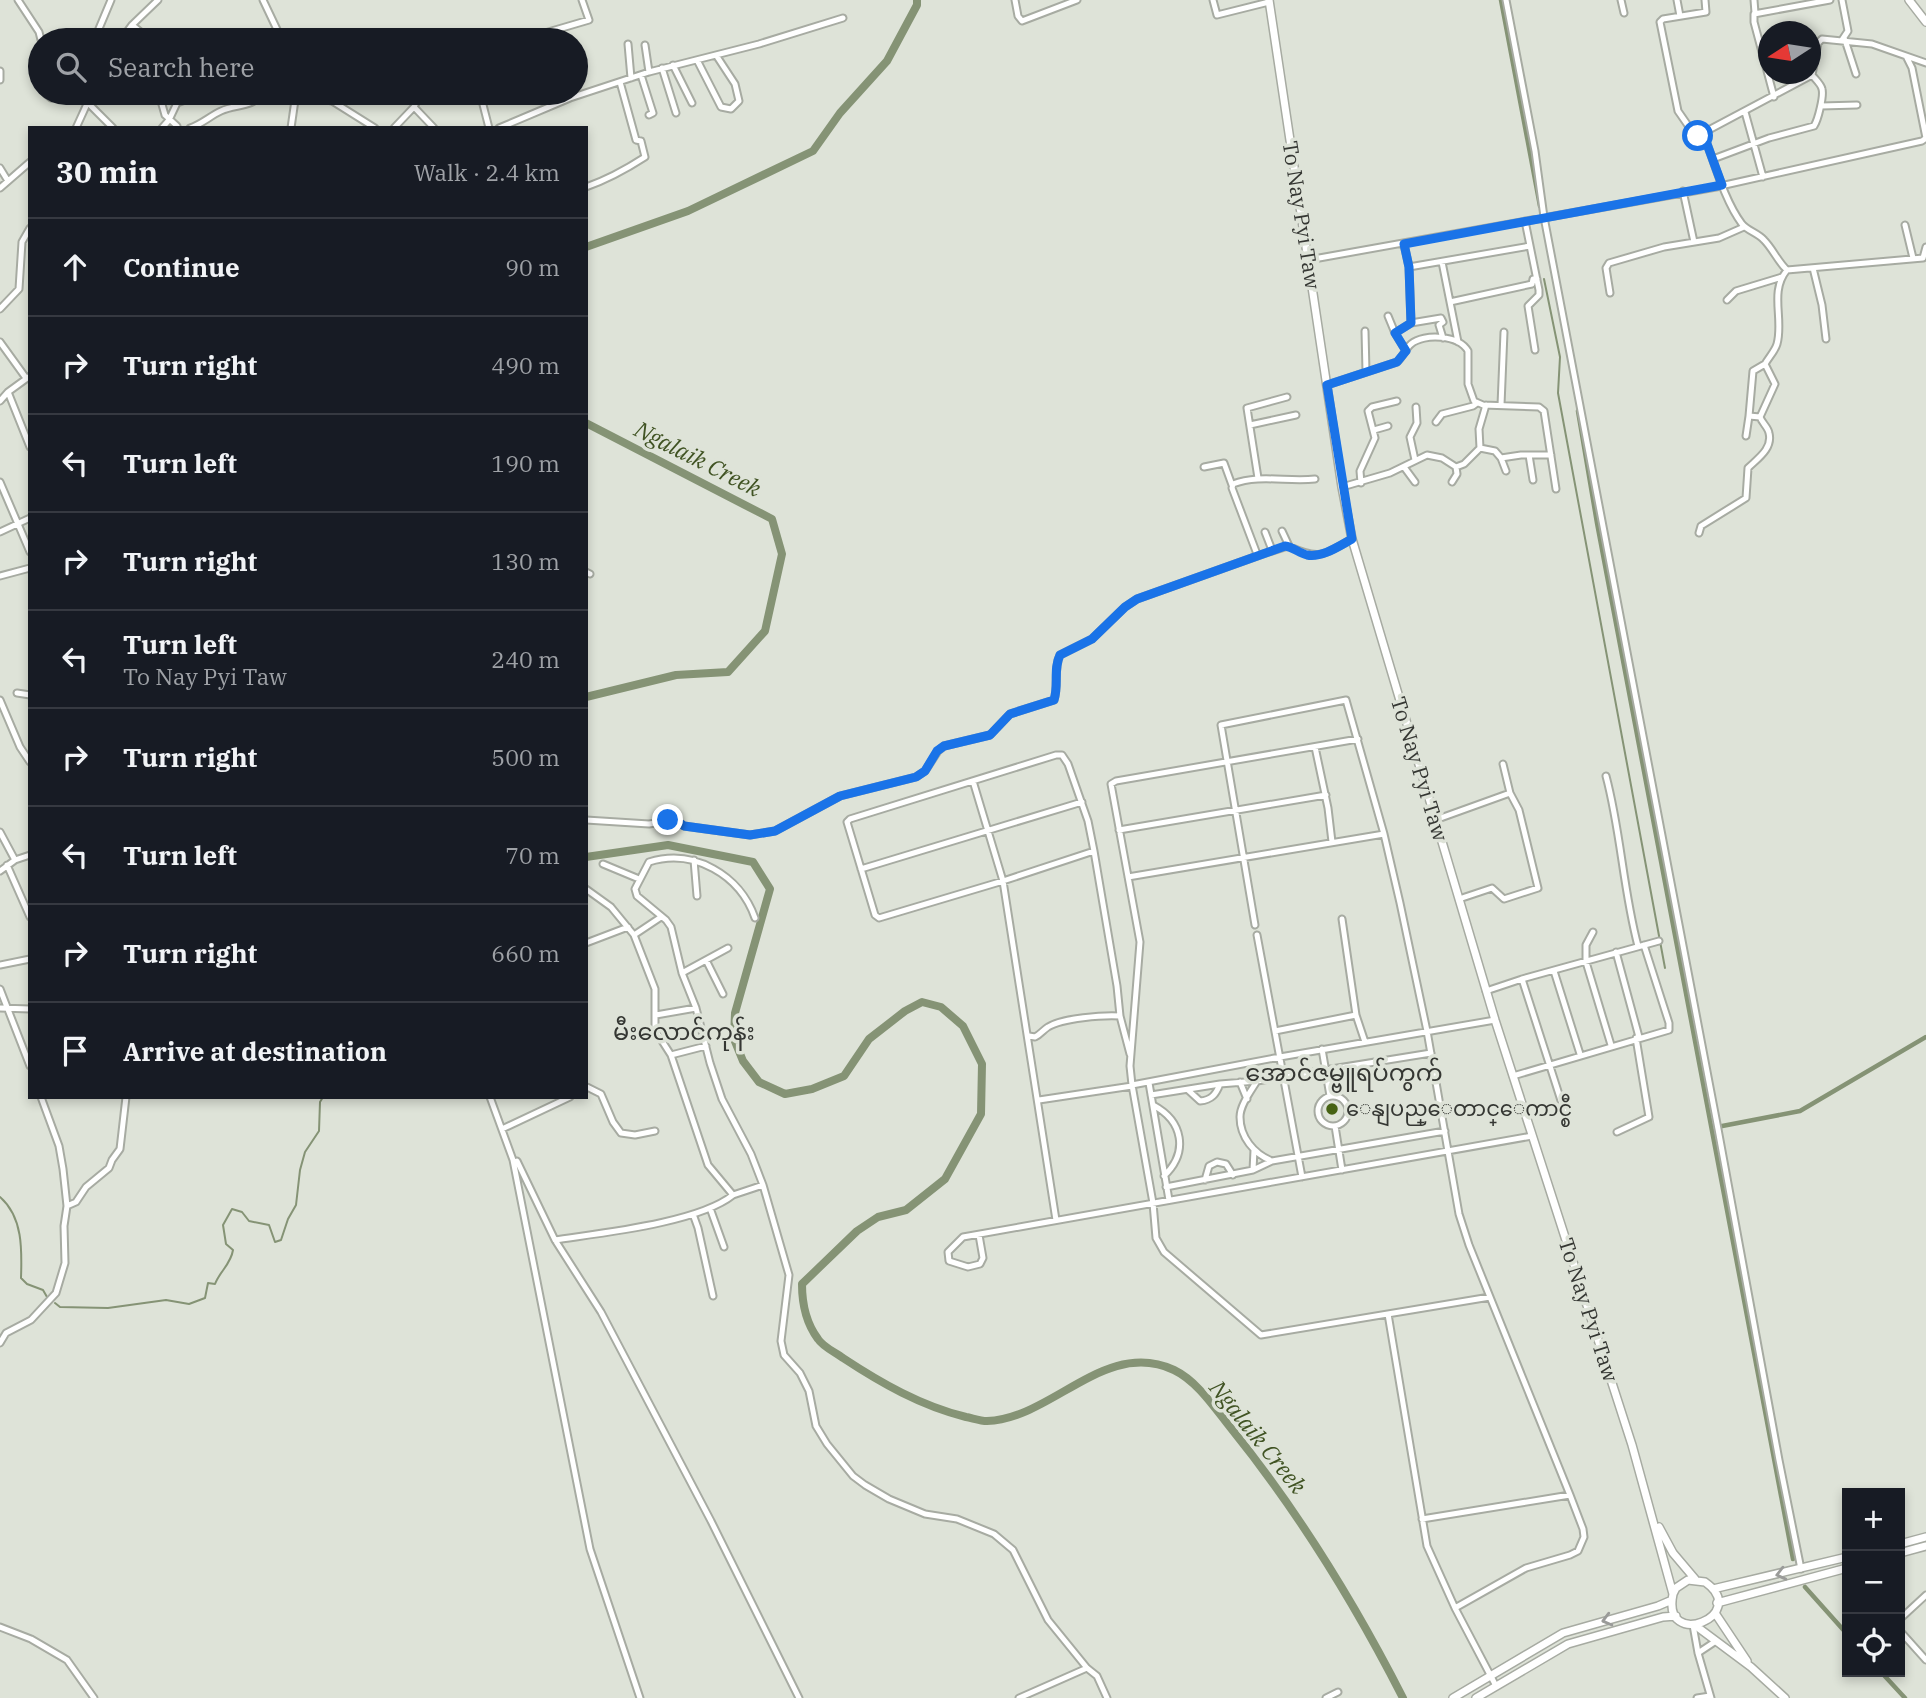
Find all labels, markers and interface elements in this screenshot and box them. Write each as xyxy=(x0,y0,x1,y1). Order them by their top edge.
north arrow xyxy=(1758,21,1821,84)
search box xyxy=(28,28,588,105)
icon: search xyxy=(52,48,90,86)
text: Search here xyxy=(108,50,254,84)
route start xyxy=(1682,120,1713,151)
street label: To Nay Pyi Taw xyxy=(1276,139,1328,292)
text: 30 min xyxy=(56,152,158,191)
text: Walk · 2.4 km xyxy=(414,157,560,187)
icon: ahead xyxy=(56,248,94,286)
text: Continue xyxy=(123,250,240,284)
text: 90 m xyxy=(505,252,560,282)
icon: right xyxy=(56,346,94,384)
text: Turn right xyxy=(123,348,257,382)
text: 490 m xyxy=(491,350,560,380)
water label: Ngalaik Creek xyxy=(629,413,767,503)
icon: left xyxy=(56,444,94,482)
text: Turn left xyxy=(123,446,237,480)
text: 190 m xyxy=(491,448,560,478)
icon: right xyxy=(56,542,94,580)
text: Turn right xyxy=(123,544,257,578)
text: 130 m xyxy=(491,546,560,576)
text: Turn left xyxy=(123,627,237,661)
icon: left xyxy=(56,640,94,678)
text: 240 m xyxy=(491,644,560,674)
text: To Nay Pyi Taw xyxy=(123,661,287,691)
street label: To Nay Pyi Taw xyxy=(1385,693,1455,845)
icon: right xyxy=(56,738,94,776)
text: Turn right xyxy=(123,740,257,774)
text: 500 m xyxy=(491,742,560,772)
route end xyxy=(652,804,683,835)
icon: left xyxy=(56,836,94,874)
text: Turn left xyxy=(123,838,237,872)
text: 70 m xyxy=(505,840,560,870)
icon: right xyxy=(56,934,94,972)
text: Turn right xyxy=(123,936,257,970)
text: 660 m xyxy=(491,938,560,968)
district label: မီးလောင်ကုန်း xyxy=(613,1015,755,1051)
icon: arrive xyxy=(56,1032,94,1070)
text: Arrive at destination xyxy=(123,1034,387,1068)
district label: အောင်ဇမ္ဗူရပ်ကွက် xyxy=(1245,1056,1443,1093)
place label: ေနျပည္ေတာင္ေကာင္စီ xyxy=(1346,1093,1572,1127)
marker: ေနျပည္ေတာင္ေကာင္စီ xyxy=(1324,1101,1340,1117)
street label: To Nay Pyi Taw xyxy=(1553,1234,1626,1386)
water label: Ngalaik Creek xyxy=(1203,1373,1314,1500)
map controls xyxy=(1842,1488,1905,1677)
button: + xyxy=(1842,1488,1905,1551)
button: − xyxy=(1842,1551,1905,1614)
one-way arrow xyxy=(1775,1566,1787,1580)
one-way arrow xyxy=(1601,1612,1613,1626)
button: locate xyxy=(1842,1614,1905,1677)

